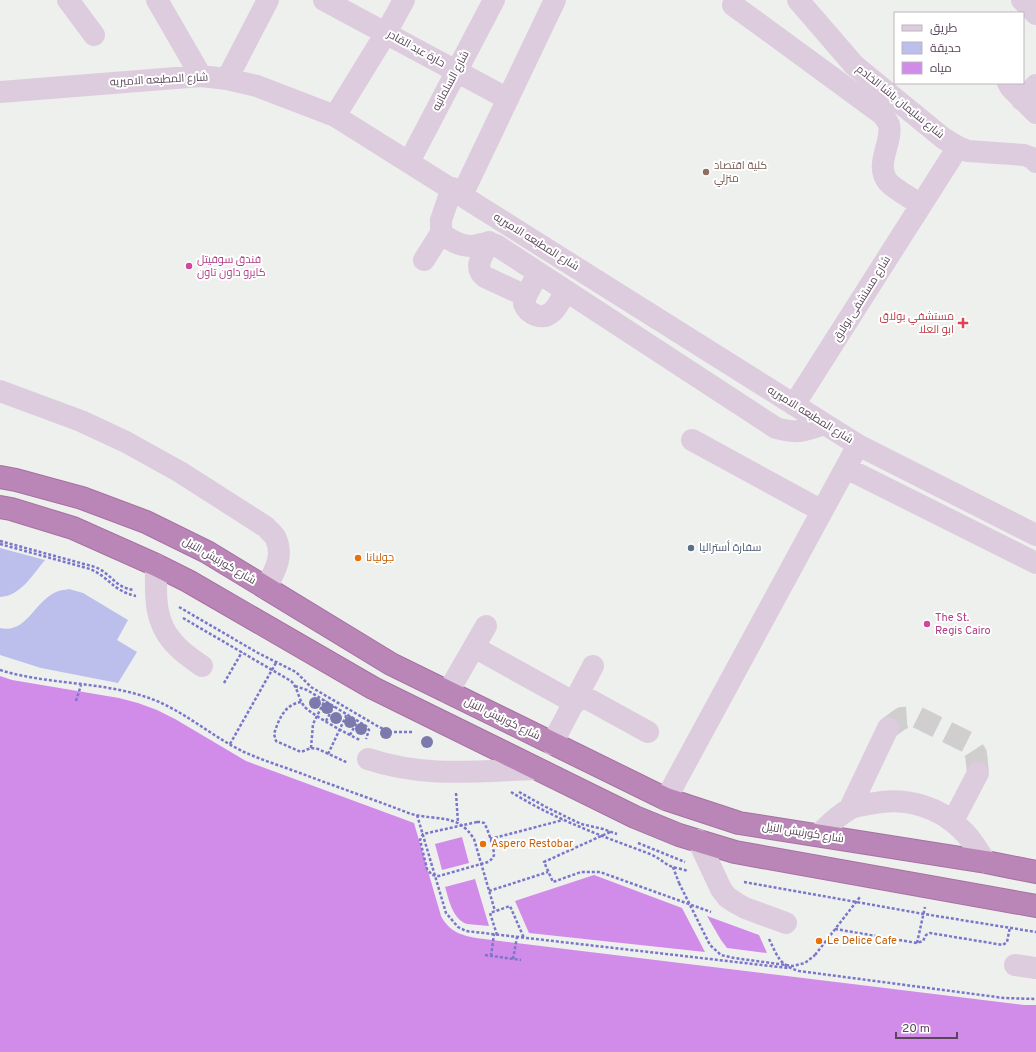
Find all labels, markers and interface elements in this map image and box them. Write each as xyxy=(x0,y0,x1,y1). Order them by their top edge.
legend xyxy=(894,12,1024,84)
text: طريق xyxy=(930,21,958,37)
street label: حارة عبد القادر xyxy=(384,27,447,71)
text: حديقة xyxy=(930,41,961,57)
street label: شارع السلمانيه xyxy=(429,49,473,113)
text: مياه xyxy=(930,61,952,77)
street label: شارع سليمان باشا الخادم xyxy=(853,62,947,142)
street label: شارع المطبعه الاميريه xyxy=(109,70,209,90)
place label: كلية اقتصاد منزلي xyxy=(714,159,767,187)
marker: كلية اقتصاد منزلي xyxy=(701,167,711,177)
street label: شارع المطبعه الاميريه xyxy=(491,210,581,274)
place label: فندق سوفيتل كايرو داون تاون xyxy=(197,253,266,280)
street label: شارع مستشفى بولاق xyxy=(830,254,894,344)
marker: فندق سوفيتل كايرو داون تاون xyxy=(184,261,194,271)
place label: مستشفي بولاق ابو العلا xyxy=(880,310,954,337)
marker: مستشفي بولاق ابو العلا xyxy=(957,317,969,329)
street label: شارع المطبعه الاميريه xyxy=(765,383,855,447)
street label: شارع كورنيش النيل xyxy=(180,534,258,588)
place label: سفارة أستراليا xyxy=(699,540,761,555)
marker: سفارة أستراليا xyxy=(686,543,696,553)
place label: جوليانا xyxy=(366,551,394,565)
marker: جوليانا xyxy=(353,553,363,563)
place label: The St. Regis Cairo xyxy=(935,611,991,638)
marker: The St. Regis Cairo xyxy=(922,619,932,629)
street label: شارع كورنيش النيل xyxy=(462,695,542,743)
street label: شارع كورنيش النيل xyxy=(761,820,845,846)
place label: Aspero Restobar xyxy=(491,837,574,851)
marker: Aspero Restobar xyxy=(478,839,488,849)
place label: Le Delice Cafe xyxy=(827,934,897,948)
marker: Le Delice Cafe xyxy=(814,936,824,946)
scale bar xyxy=(896,1014,957,1040)
text: 20 m xyxy=(902,1021,930,1037)

